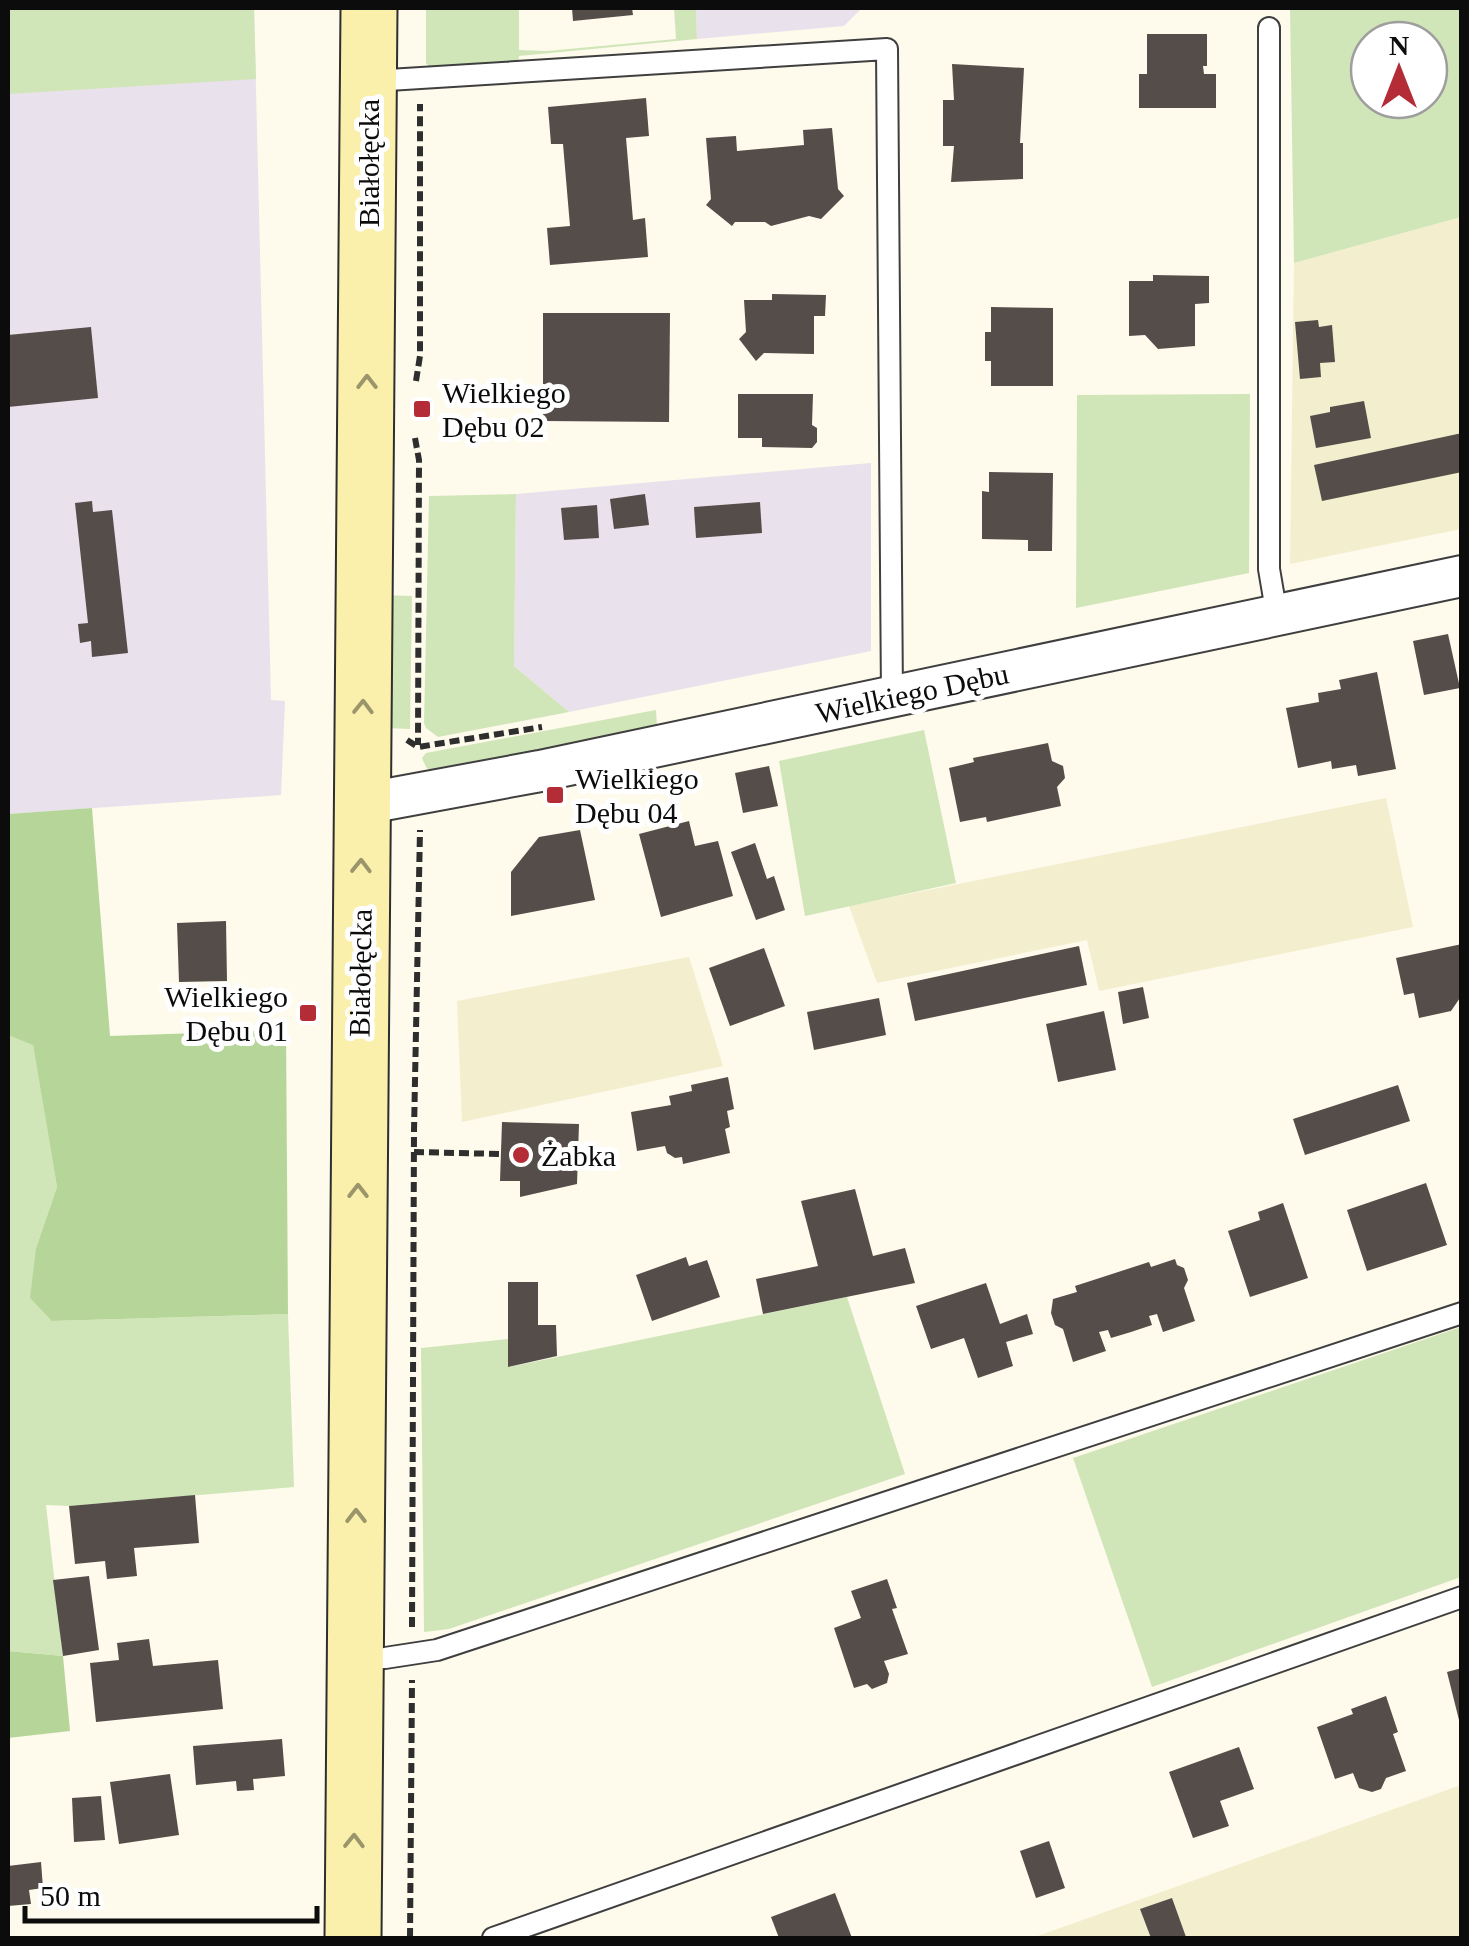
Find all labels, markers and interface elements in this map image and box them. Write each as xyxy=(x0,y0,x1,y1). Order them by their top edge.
north arrow xyxy=(1349,20,1449,120)
text: N xyxy=(1389,30,1409,61)
street label: Białołęcka xyxy=(352,99,385,227)
one-way arrow xyxy=(356,373,378,388)
place label: Wielkiego Dębu 02 xyxy=(442,376,566,443)
marker: Wielkiego Dębu 02 xyxy=(411,398,433,420)
street label: Wielkiego Dębu xyxy=(813,656,1011,730)
one-way arrow xyxy=(352,698,374,714)
place label: Wielkiego Dębu 04 xyxy=(575,762,699,829)
marker: Wielkiego Dębu 04 xyxy=(544,784,566,806)
one-way arrow xyxy=(350,858,372,874)
street label: Białołęcka xyxy=(342,909,378,1037)
place label: Wielkiego Dębu 01 xyxy=(164,980,288,1047)
marker: Wielkiego Dębu 01 xyxy=(297,1002,319,1024)
place label: Żabka xyxy=(541,1139,616,1172)
marker: Żabka xyxy=(510,1144,532,1166)
one-way arrow xyxy=(347,1183,369,1198)
one-way arrow xyxy=(345,1508,367,1524)
one-way arrow xyxy=(343,1833,365,1848)
scale bar xyxy=(25,1861,318,1923)
text: 50 m xyxy=(40,1879,101,1912)

